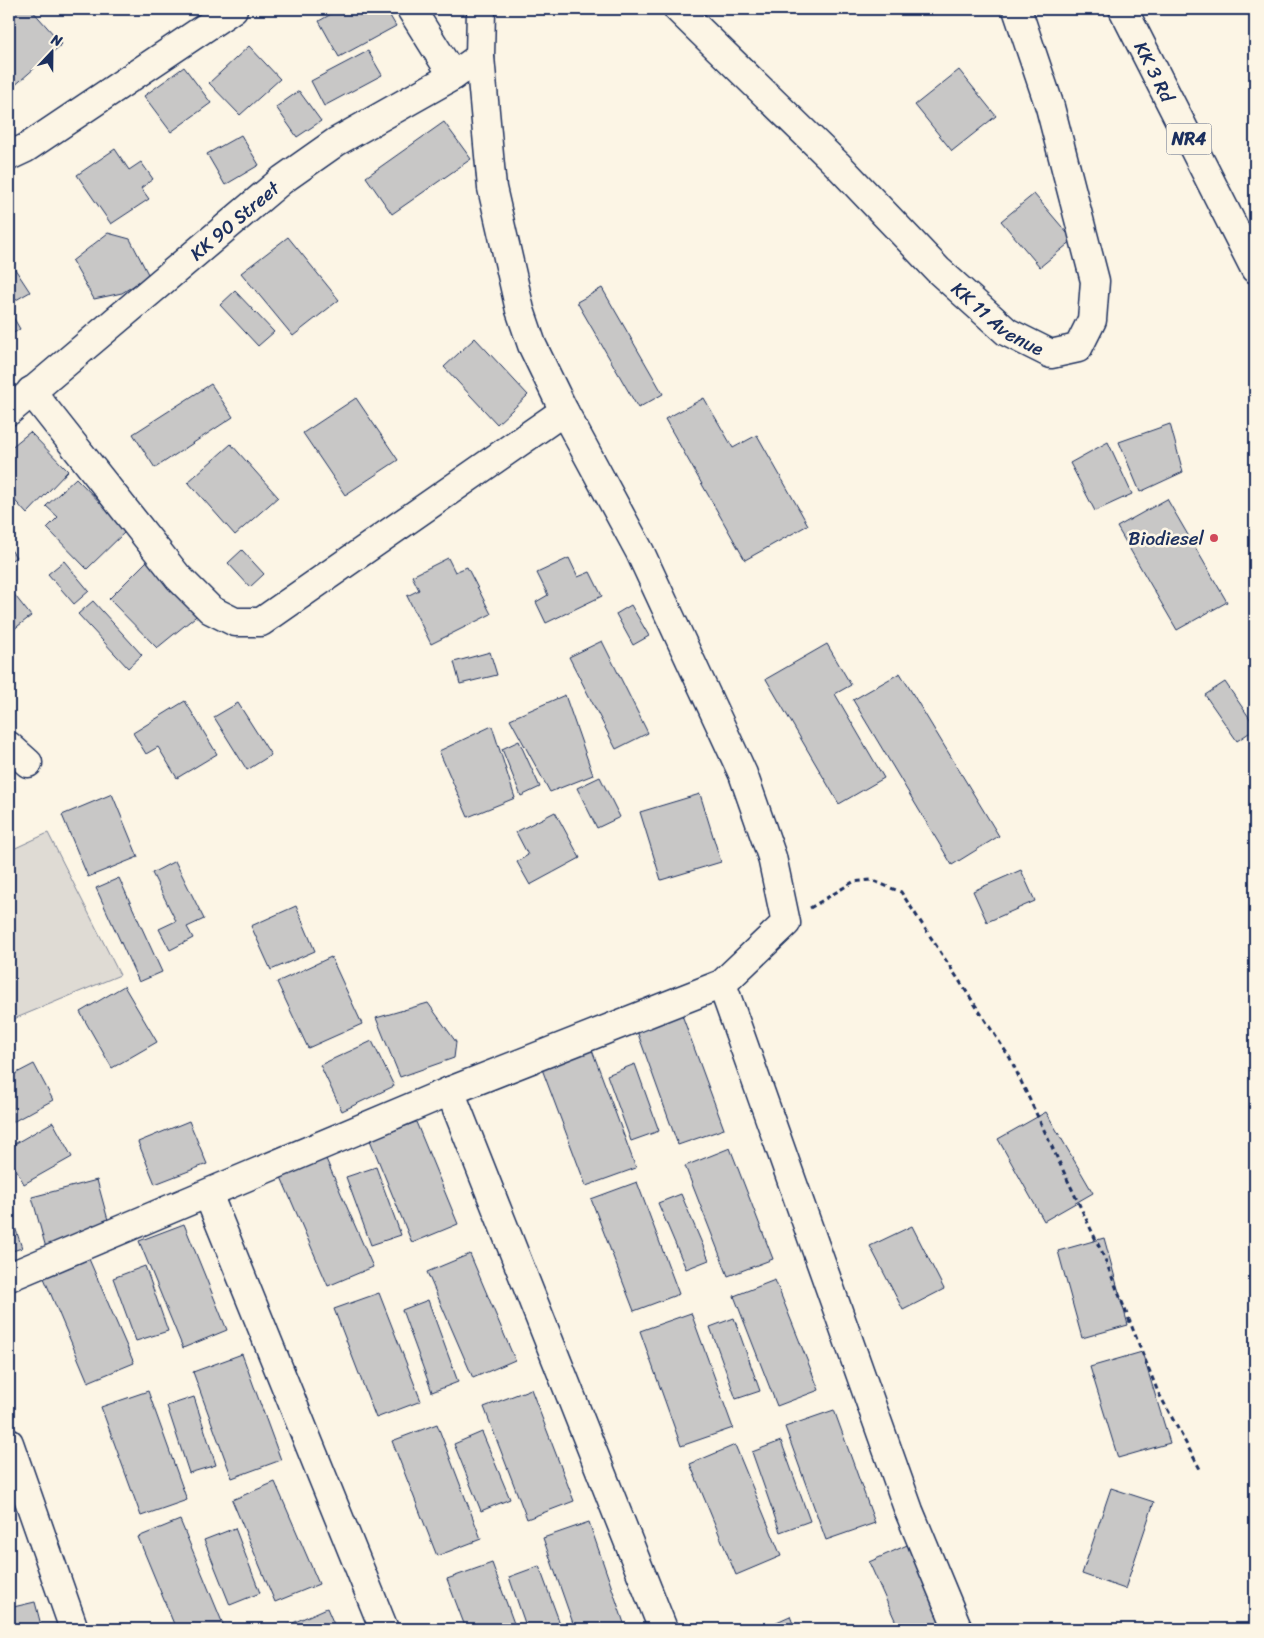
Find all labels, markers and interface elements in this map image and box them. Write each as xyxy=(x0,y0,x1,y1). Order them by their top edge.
text: N xyxy=(47,27,66,54)
north arrow xyxy=(28,28,78,78)
street label: KK 3 Rd xyxy=(1125,35,1185,110)
road number: NR4 xyxy=(1166,124,1212,154)
street label: KK 90 Street xyxy=(181,171,288,269)
street label: KK 11 Avenue xyxy=(944,273,1050,365)
place label: Biodiesel xyxy=(1128,522,1205,555)
marker: Biodiesel xyxy=(1208,532,1220,544)

